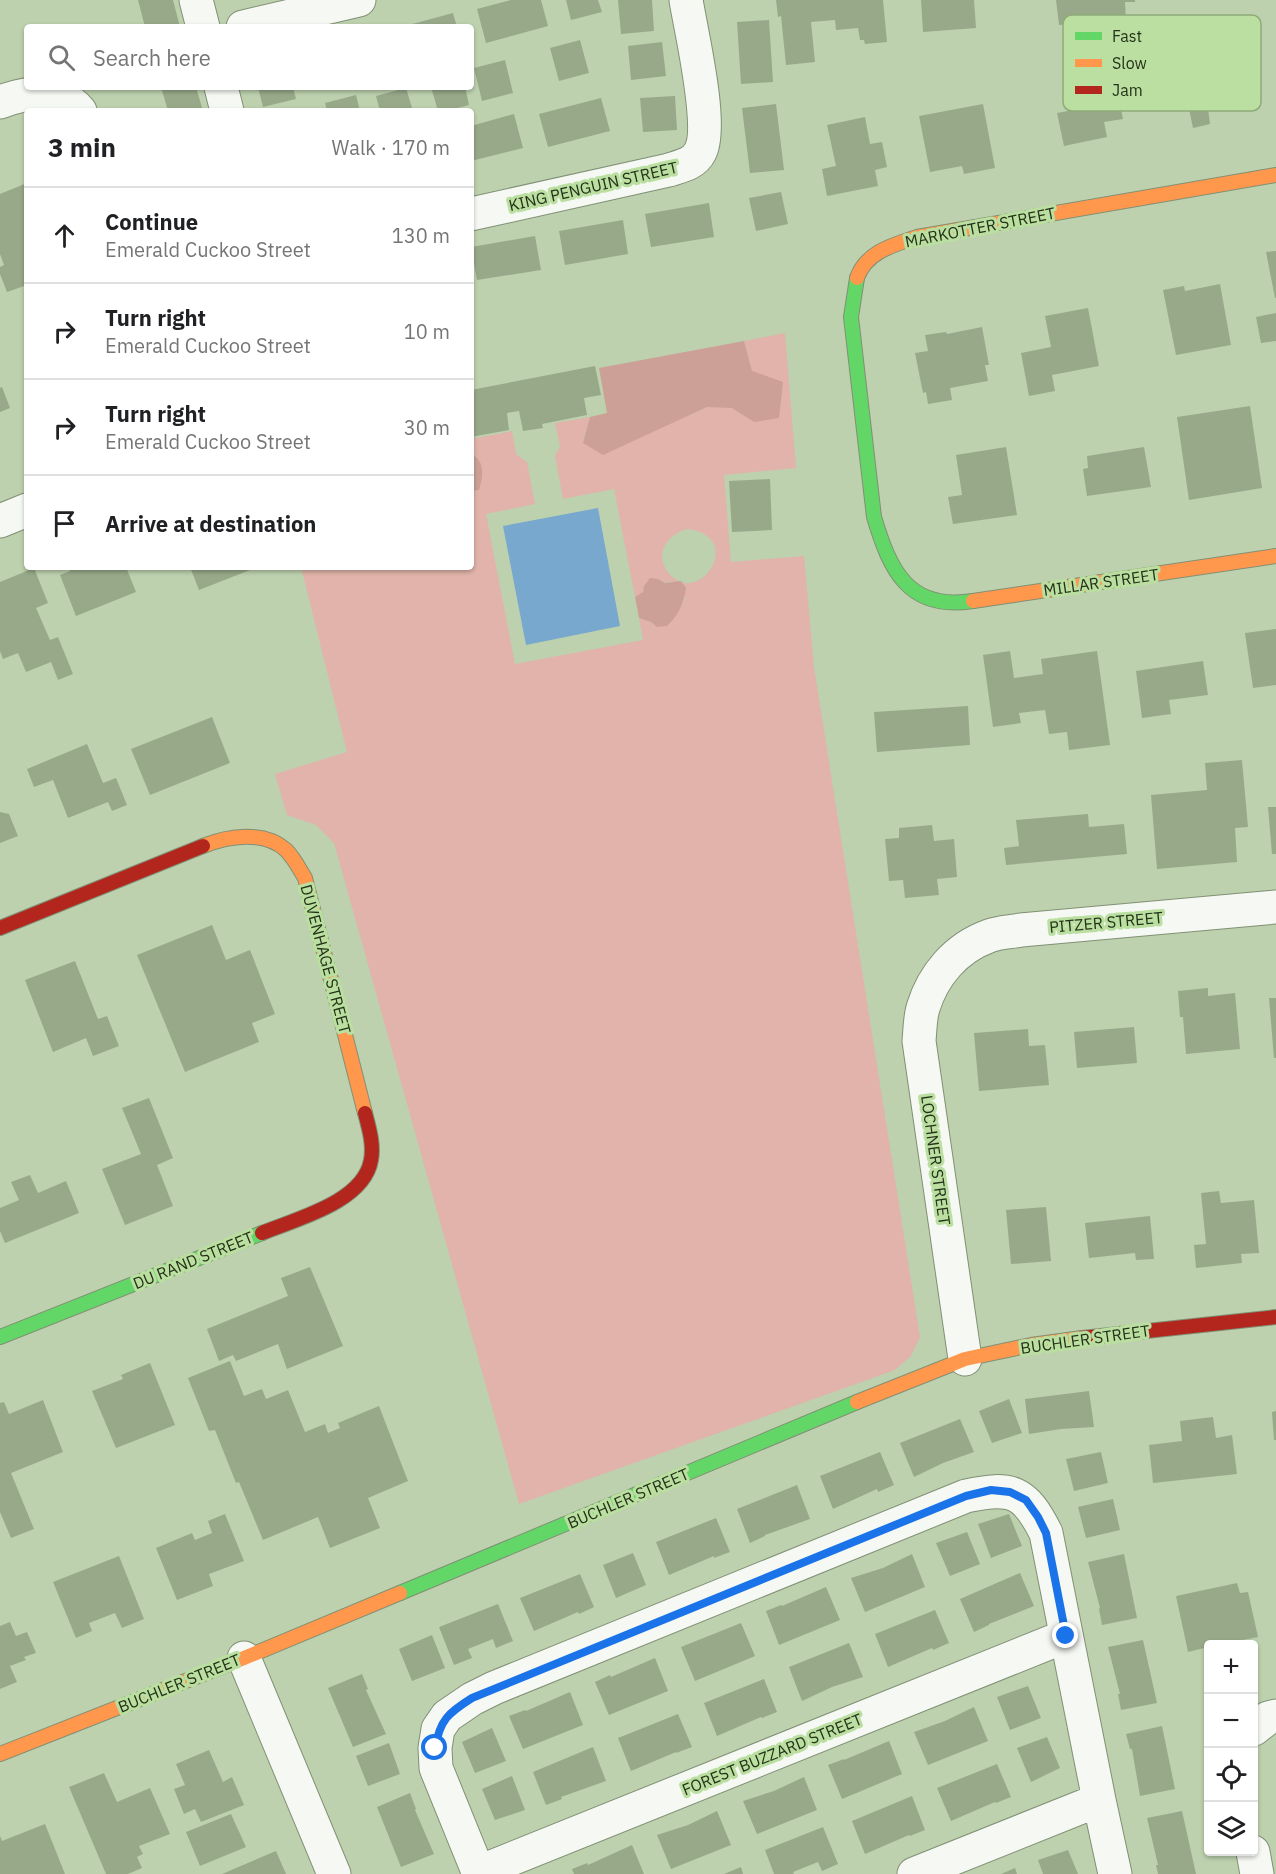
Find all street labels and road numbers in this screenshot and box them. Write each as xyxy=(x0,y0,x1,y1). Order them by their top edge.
street label: KING PENGUIN STREET xyxy=(507,157,679,215)
street label: MARKOTTER STREET xyxy=(903,203,1057,251)
street label: MILLAR STREET xyxy=(1042,564,1160,600)
street label: DUVENHAGE STREET xyxy=(296,882,356,1036)
street label: PITZER STREET xyxy=(1048,907,1164,937)
street label: LOCHNER STREET xyxy=(917,1094,955,1226)
street label: DU RAND STREET xyxy=(130,1227,256,1293)
street label: BUCHLER STREET xyxy=(1019,1320,1151,1358)
street label: BUCHLER STREET xyxy=(564,1463,692,1533)
street label: BUCHLER STREET xyxy=(115,1649,243,1717)
street label: FOREST BUZZARD STREET xyxy=(679,1709,865,1799)

